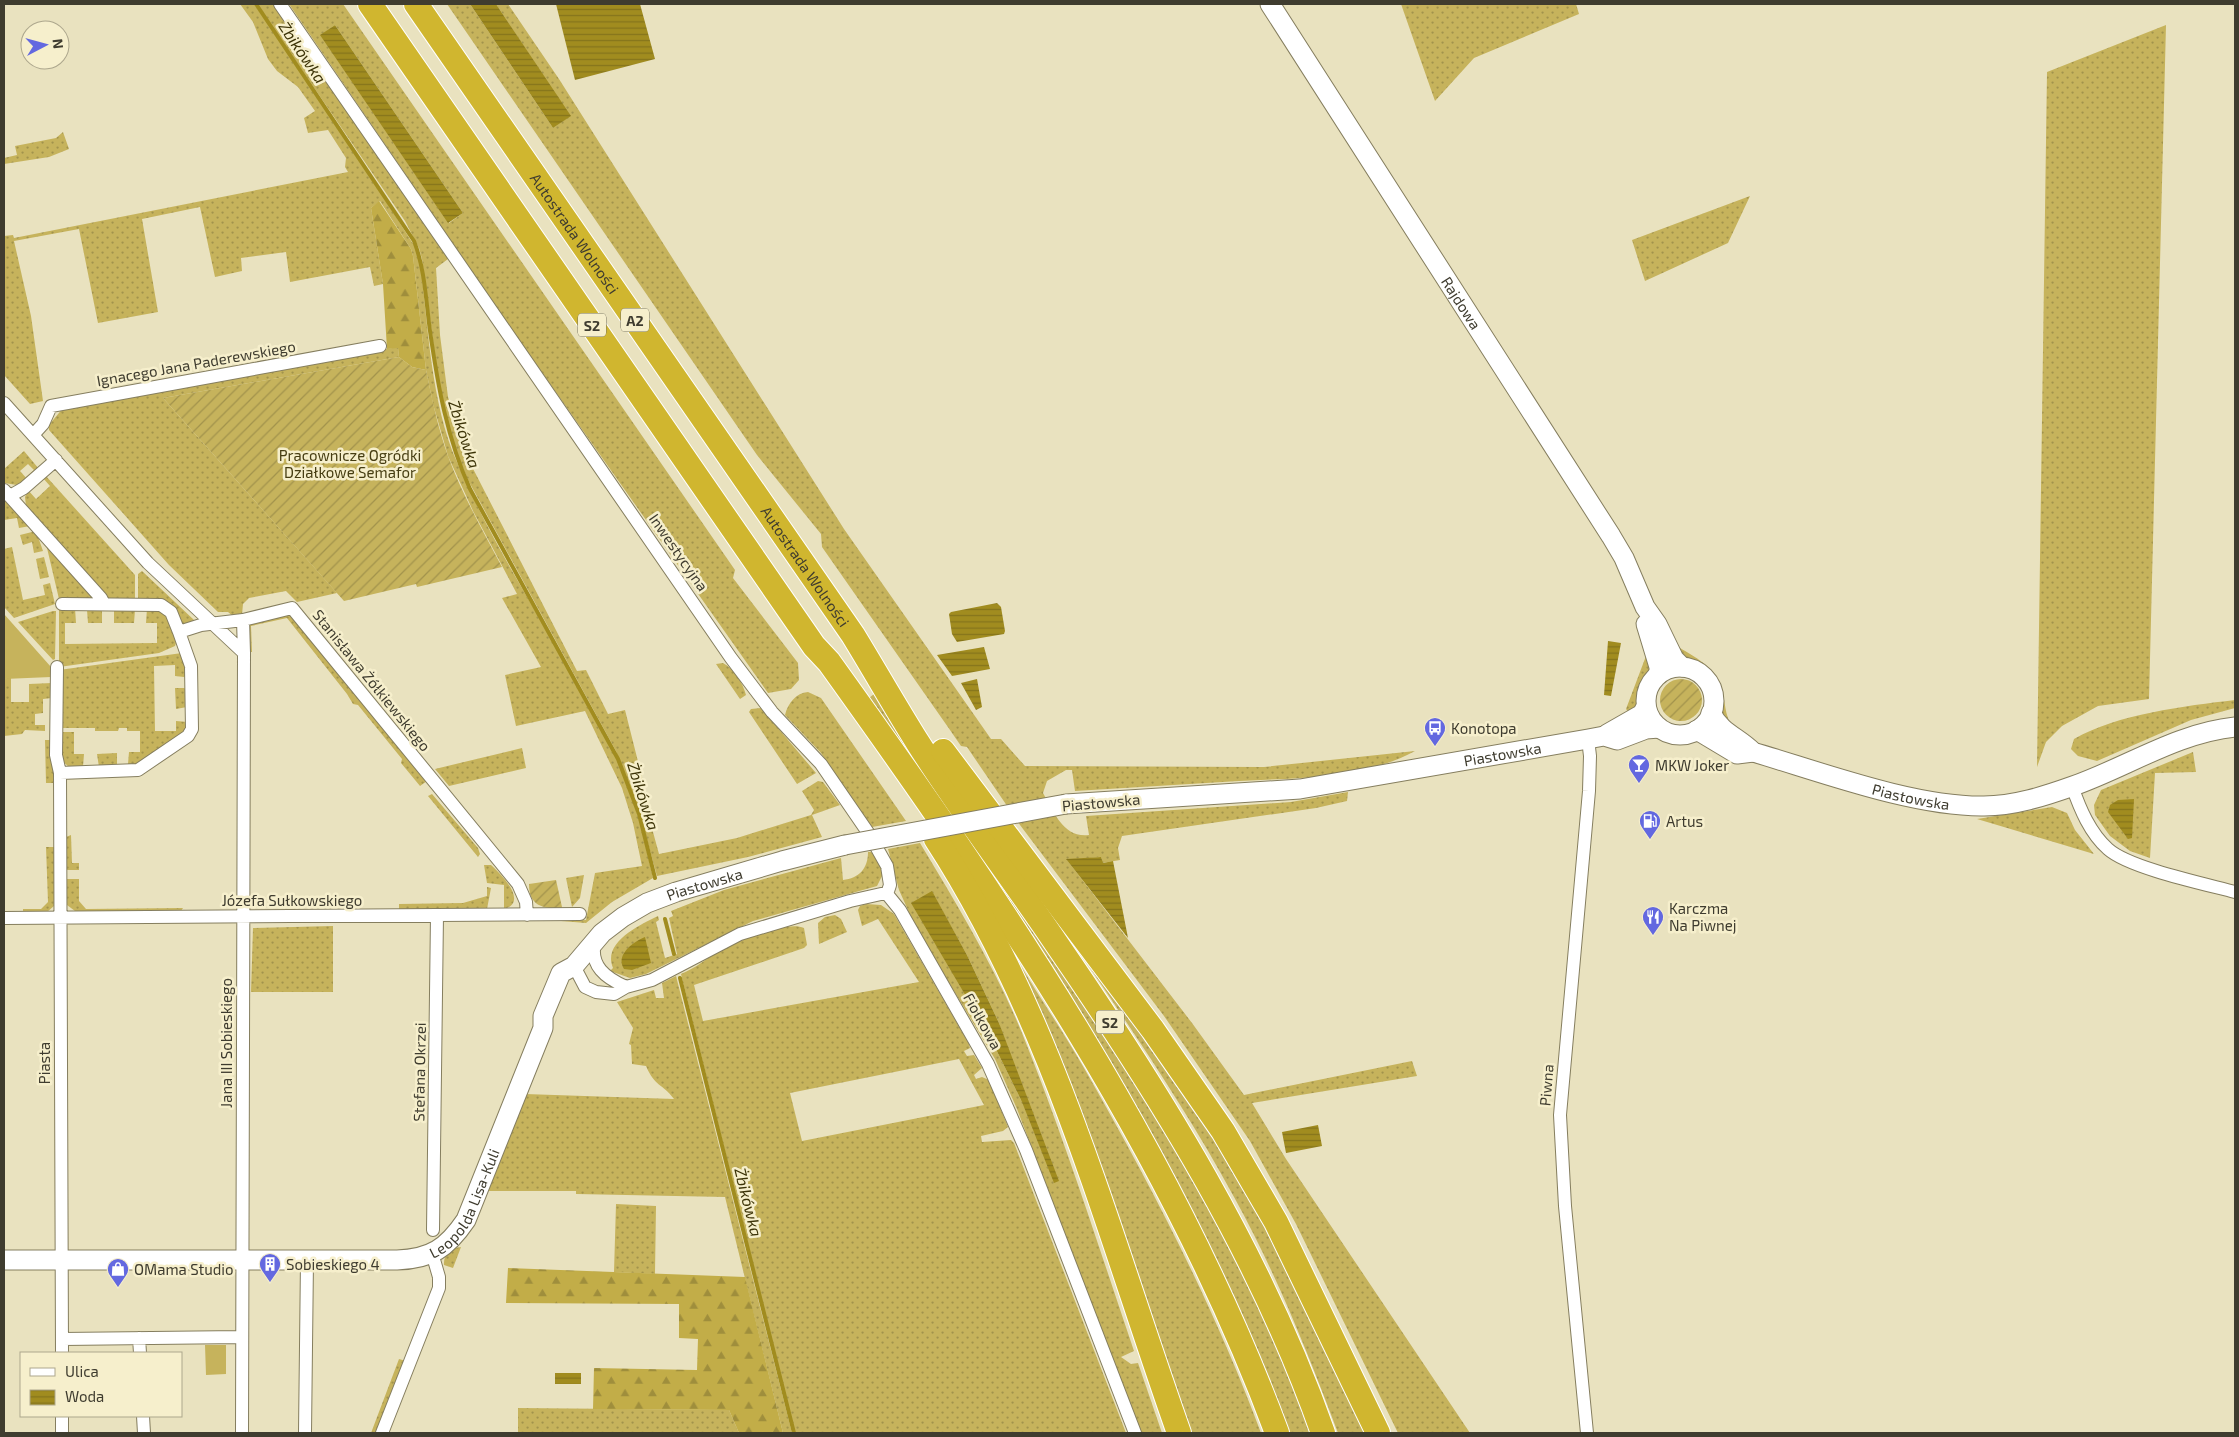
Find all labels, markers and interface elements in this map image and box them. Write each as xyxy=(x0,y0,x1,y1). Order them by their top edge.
water label: Żbikówka xyxy=(275,18,331,86)
north arrow xyxy=(20,20,70,70)
text: N xyxy=(49,38,67,50)
street label: Autostrada Wolności xyxy=(527,170,623,297)
street label: Rajdowa xyxy=(1438,273,1485,333)
road number: A2 xyxy=(621,308,649,332)
road number: S2 xyxy=(578,314,606,336)
street label: Ignacego Jana Paderewskiego xyxy=(95,337,297,389)
water label: Żbikówka xyxy=(445,398,485,470)
park label: Pracownicze Ogródki Działkowe Semafor xyxy=(279,446,421,481)
street label: Autostrada Wolności xyxy=(757,503,853,630)
street label: Inwestycyjna xyxy=(645,510,712,595)
street label: Stanisława Żółkiewskiego xyxy=(309,606,435,754)
bus stop icon: Konotopa xyxy=(1423,716,1447,747)
place label: Konotopa xyxy=(1451,719,1517,737)
street label: Piastowska xyxy=(1462,738,1543,769)
bar icon: MKW Joker xyxy=(1627,753,1651,784)
place label: MKW Joker xyxy=(1655,756,1729,774)
water label: Żbikówka xyxy=(624,760,664,832)
street label: Piastowska xyxy=(1870,779,1951,813)
street label: Piastowska xyxy=(1061,790,1141,814)
fuel station icon: Artus xyxy=(1638,809,1662,840)
place label: Artus xyxy=(1666,812,1703,830)
street label: Piastowska xyxy=(664,864,745,904)
street label: Józefa Sułkowskiego xyxy=(222,891,362,909)
place label: Karczma Na Piwnej xyxy=(1669,899,1737,935)
restaurant icon: Karczma Na Piwnej xyxy=(1641,905,1665,936)
street label: Jana III Sobieskiego xyxy=(217,978,235,1108)
street label: Fiołkowa xyxy=(960,990,1006,1052)
road number: S2 xyxy=(1096,1010,1124,1034)
street label: Stefana Okrzei xyxy=(409,1022,429,1122)
street label: Piasta xyxy=(35,1042,53,1084)
street label: Piwna xyxy=(1535,1063,1557,1107)
street label: Leopolda Lisa-Kuli xyxy=(426,1146,503,1262)
water label: Żbikówka xyxy=(731,1166,767,1238)
building icon: Sobieskiego 4 xyxy=(258,1252,282,1283)
place label: Sobieskiego 4 xyxy=(286,1255,380,1273)
shop icon: OMama Studio xyxy=(106,1257,130,1288)
place label: OMama Studio xyxy=(134,1260,234,1278)
legend xyxy=(20,1352,182,1417)
text: Ulica xyxy=(65,1362,99,1380)
text: Woda xyxy=(65,1387,104,1405)

